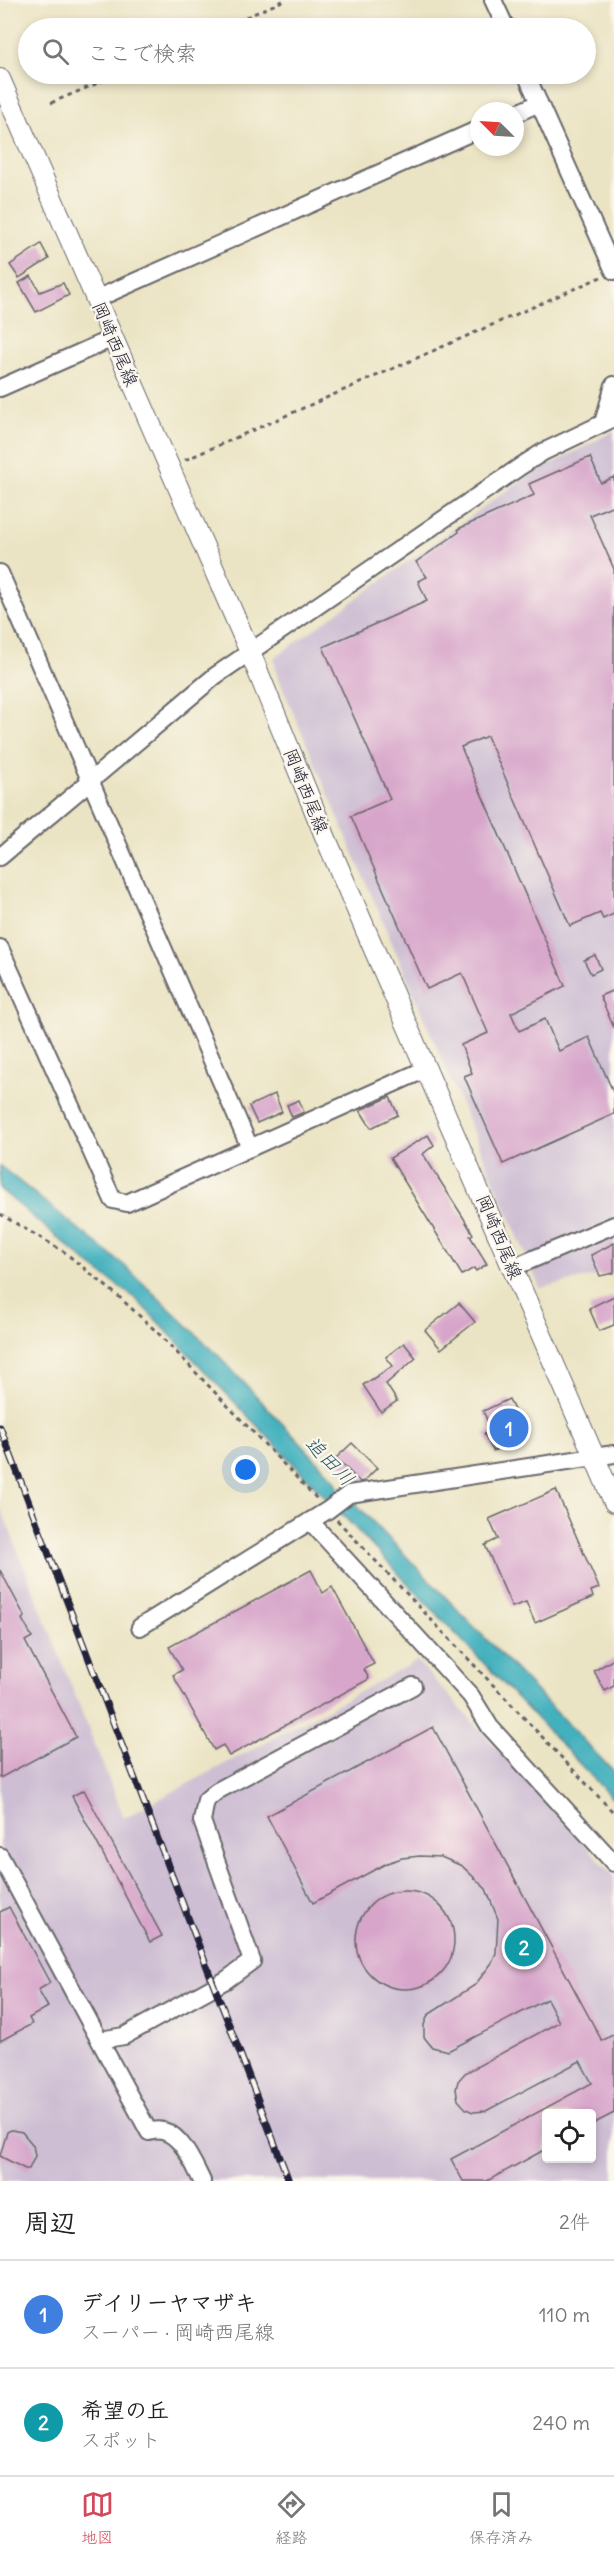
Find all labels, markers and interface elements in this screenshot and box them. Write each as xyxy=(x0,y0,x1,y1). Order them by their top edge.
search box xyxy=(18,18,596,84)
icon: search xyxy=(39,35,72,68)
text: ここで検索 xyxy=(87,39,197,67)
north arrow xyxy=(470,102,524,156)
street label: 岡崎西尾線 xyxy=(87,298,144,390)
street label: 岡崎西尾線 xyxy=(279,745,334,837)
street label: 岡崎西尾線 xyxy=(471,1191,528,1283)
pin: 1 xyxy=(490,1406,528,1450)
water label: 追田川 xyxy=(301,1430,360,1491)
your location xyxy=(231,1455,260,1484)
pin: 2 xyxy=(504,1924,544,1970)
map controls xyxy=(542,2109,596,2163)
button: locate xyxy=(542,2109,596,2163)
text: 周辺 xyxy=(24,2206,76,2239)
text: 2件 xyxy=(559,2209,590,2234)
text: デイリーヤマザキ xyxy=(81,2288,257,2316)
text: 1 xyxy=(40,2302,47,2327)
text: 110 m xyxy=(539,2302,590,2327)
text: スーパー · 岡崎西尾線 xyxy=(81,2319,274,2344)
text: 希望の丘 xyxy=(81,2396,169,2424)
text: 2 xyxy=(38,2410,49,2435)
text: 240 m xyxy=(532,2410,590,2435)
text: スポット xyxy=(81,2427,161,2452)
tab: 地図 xyxy=(81,2488,114,2548)
tab: 経路 xyxy=(275,2488,308,2548)
tab: 保存済み xyxy=(469,2488,533,2548)

